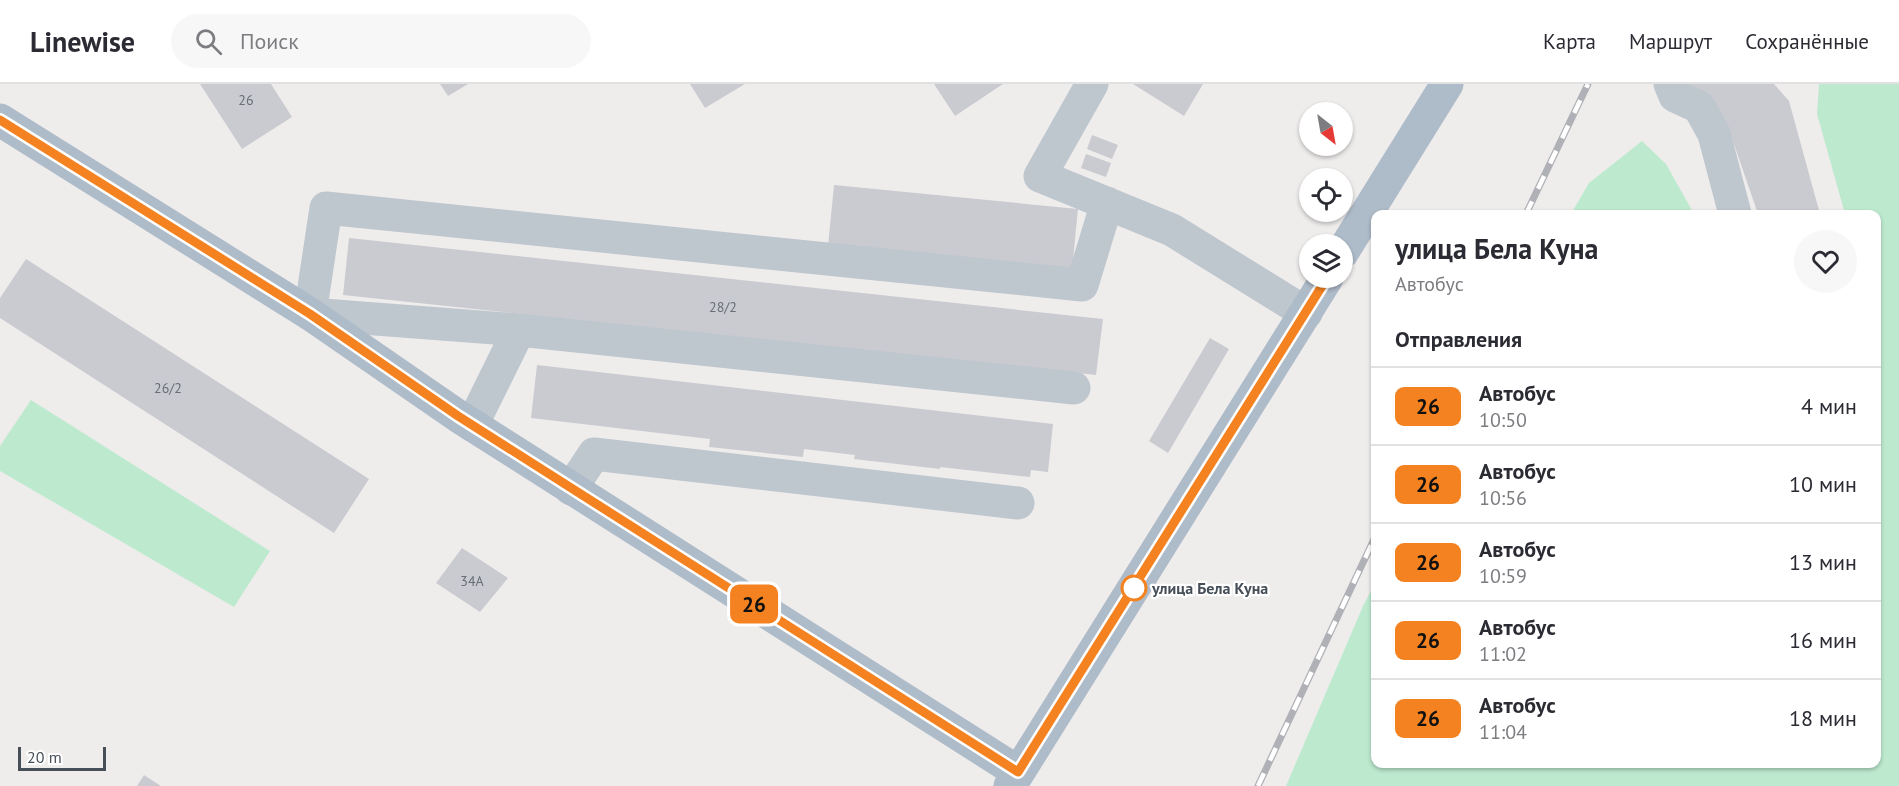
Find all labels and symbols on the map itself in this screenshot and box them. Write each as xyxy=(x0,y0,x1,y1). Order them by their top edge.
house number: 26 xyxy=(238,91,254,109)
north arrow xyxy=(1299,102,1353,156)
house number: 28/2 xyxy=(709,298,737,316)
house number: 26/2 xyxy=(154,379,182,397)
house number: 34А xyxy=(460,572,485,590)
marker: улица Бела Куна xyxy=(1121,575,1147,601)
place label: улица Бела Куна xyxy=(1151,578,1268,598)
line badge: 26 xyxy=(727,584,781,624)
scale bar xyxy=(18,744,106,772)

